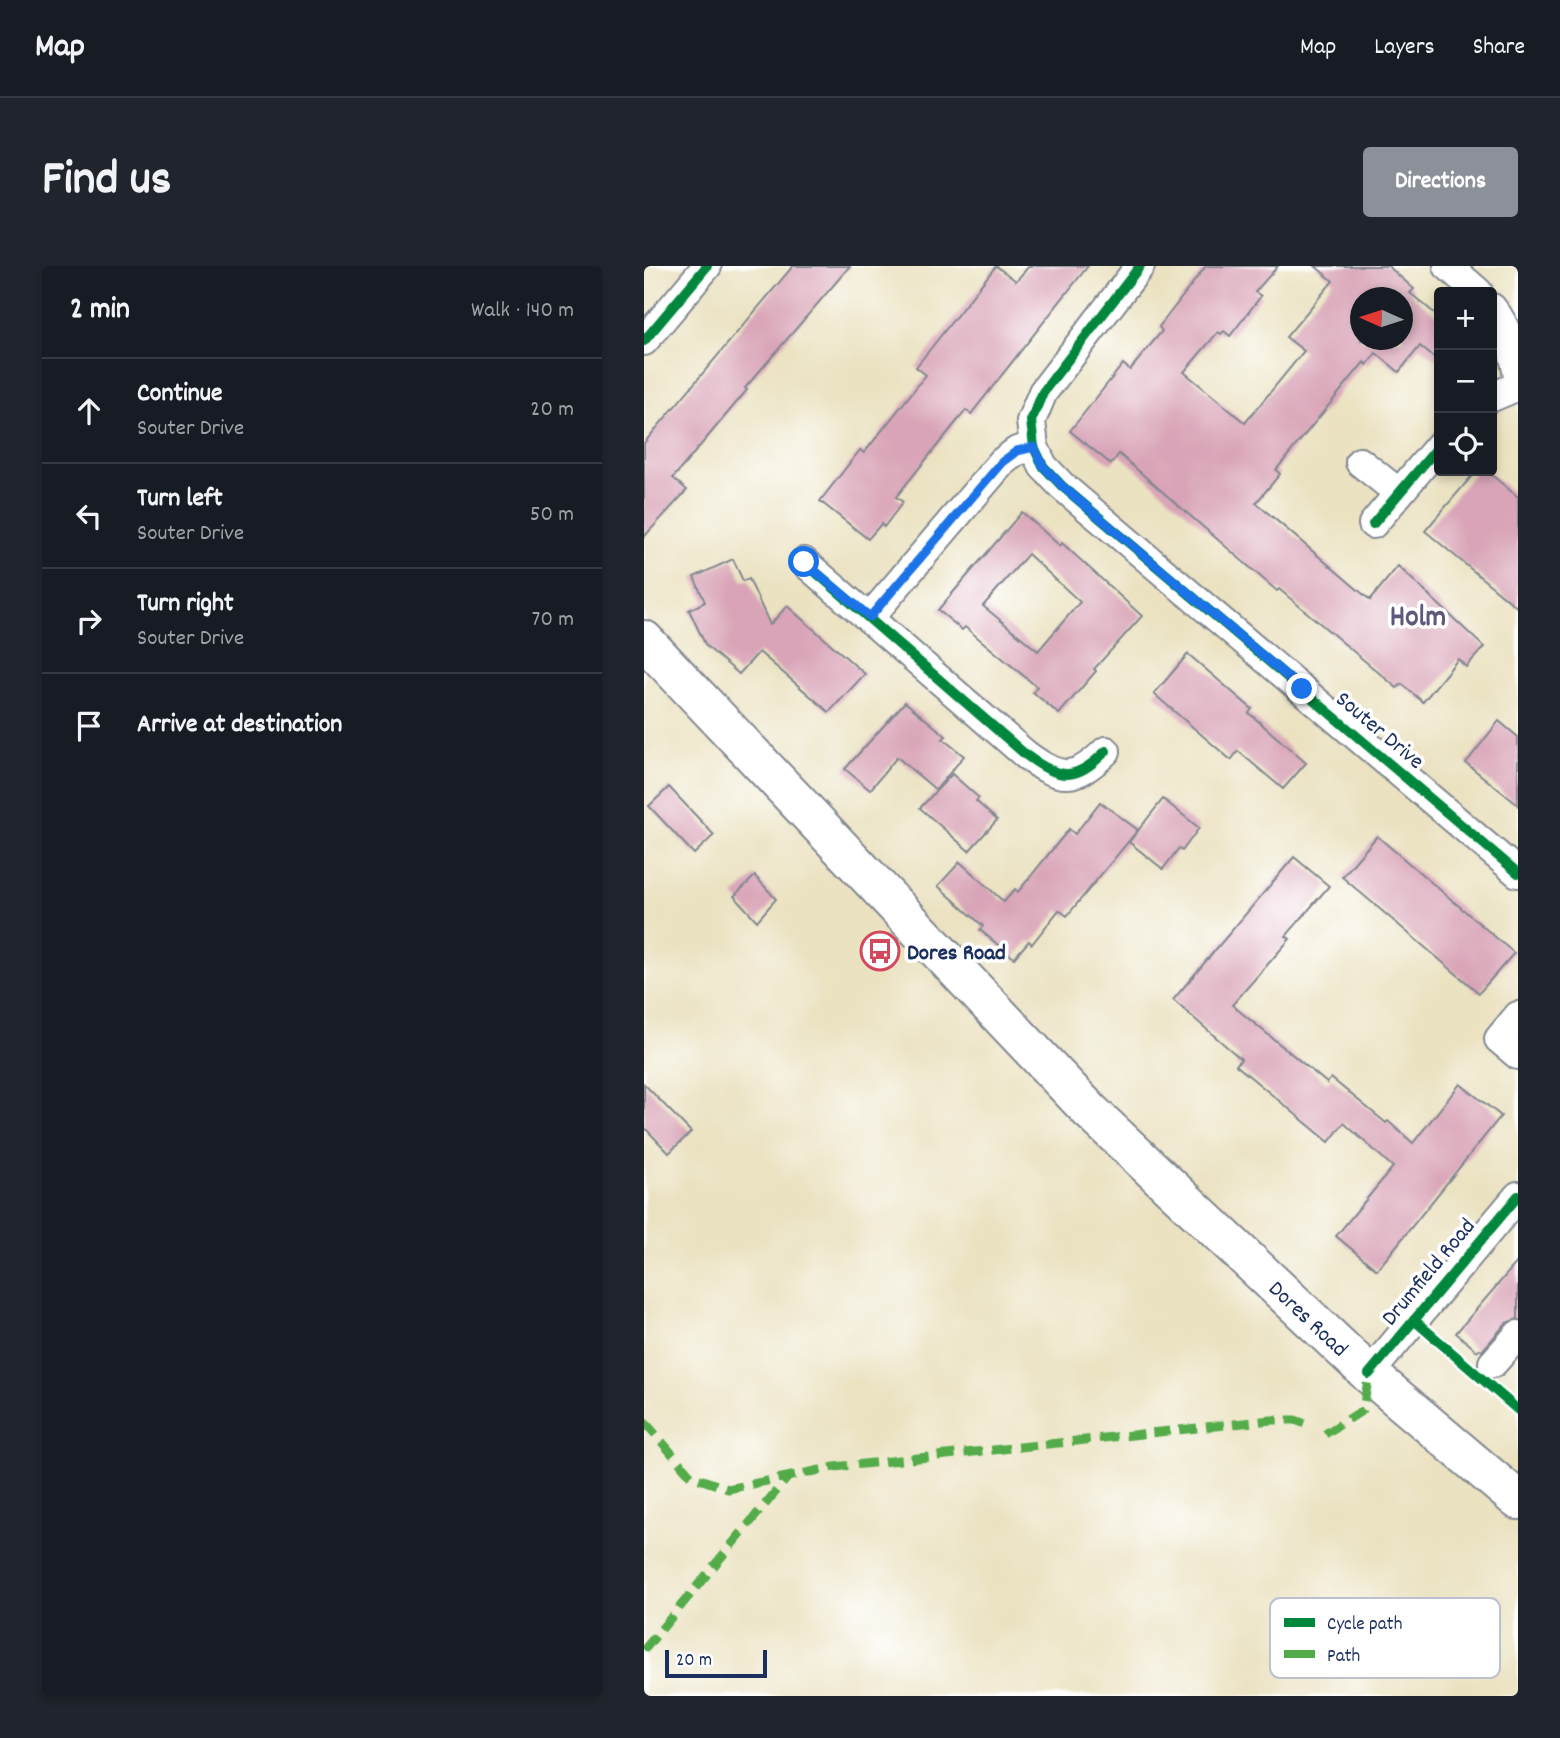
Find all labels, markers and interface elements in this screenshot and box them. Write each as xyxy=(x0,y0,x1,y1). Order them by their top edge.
text: Map xyxy=(35,25,85,72)
text: Map xyxy=(1300,31,1336,65)
text: Layers xyxy=(1374,31,1435,65)
text: Share xyxy=(1473,31,1525,65)
text: Find us xyxy=(42,147,171,217)
button: Directions xyxy=(1363,147,1518,217)
north arrow xyxy=(1350,287,1413,350)
map controls xyxy=(1434,287,1497,476)
button: + xyxy=(1434,287,1497,350)
text: 2 min xyxy=(70,290,130,333)
text: Walk · 140 m xyxy=(471,295,574,328)
button: − xyxy=(1434,350,1497,413)
text: Continue xyxy=(137,376,222,413)
icon: ahead xyxy=(70,392,108,430)
text: 20 m xyxy=(530,394,574,427)
text: Souter Drive xyxy=(137,413,244,446)
button: locate xyxy=(1434,413,1497,476)
text: Turn left xyxy=(137,481,223,518)
icon: left xyxy=(70,497,108,535)
text: 50 m xyxy=(530,499,574,532)
text: Souter Drive xyxy=(137,518,244,551)
route start xyxy=(788,546,819,577)
text: Turn right xyxy=(137,586,234,623)
district label: Holm xyxy=(1390,598,1446,641)
icon: right xyxy=(70,602,108,640)
text: 70 m xyxy=(532,604,574,637)
text: Souter Drive xyxy=(137,623,244,656)
route end xyxy=(1286,673,1317,704)
street label: Souter Drive xyxy=(1327,685,1430,779)
icon: arrive xyxy=(70,707,108,745)
text: Arrive at destination xyxy=(137,707,342,744)
bus stop icon: Dores Road xyxy=(859,930,901,972)
place label: Dores Road xyxy=(907,938,1006,971)
street label: Drumfield Road xyxy=(1375,1212,1485,1334)
street label: Dores Road xyxy=(1260,1274,1354,1366)
legend xyxy=(1270,1598,1500,1678)
text: Cycle path xyxy=(1327,1612,1402,1639)
text: Path xyxy=(1327,1644,1360,1671)
scale bar xyxy=(665,1647,766,1679)
text: 20 m xyxy=(676,1648,712,1675)

